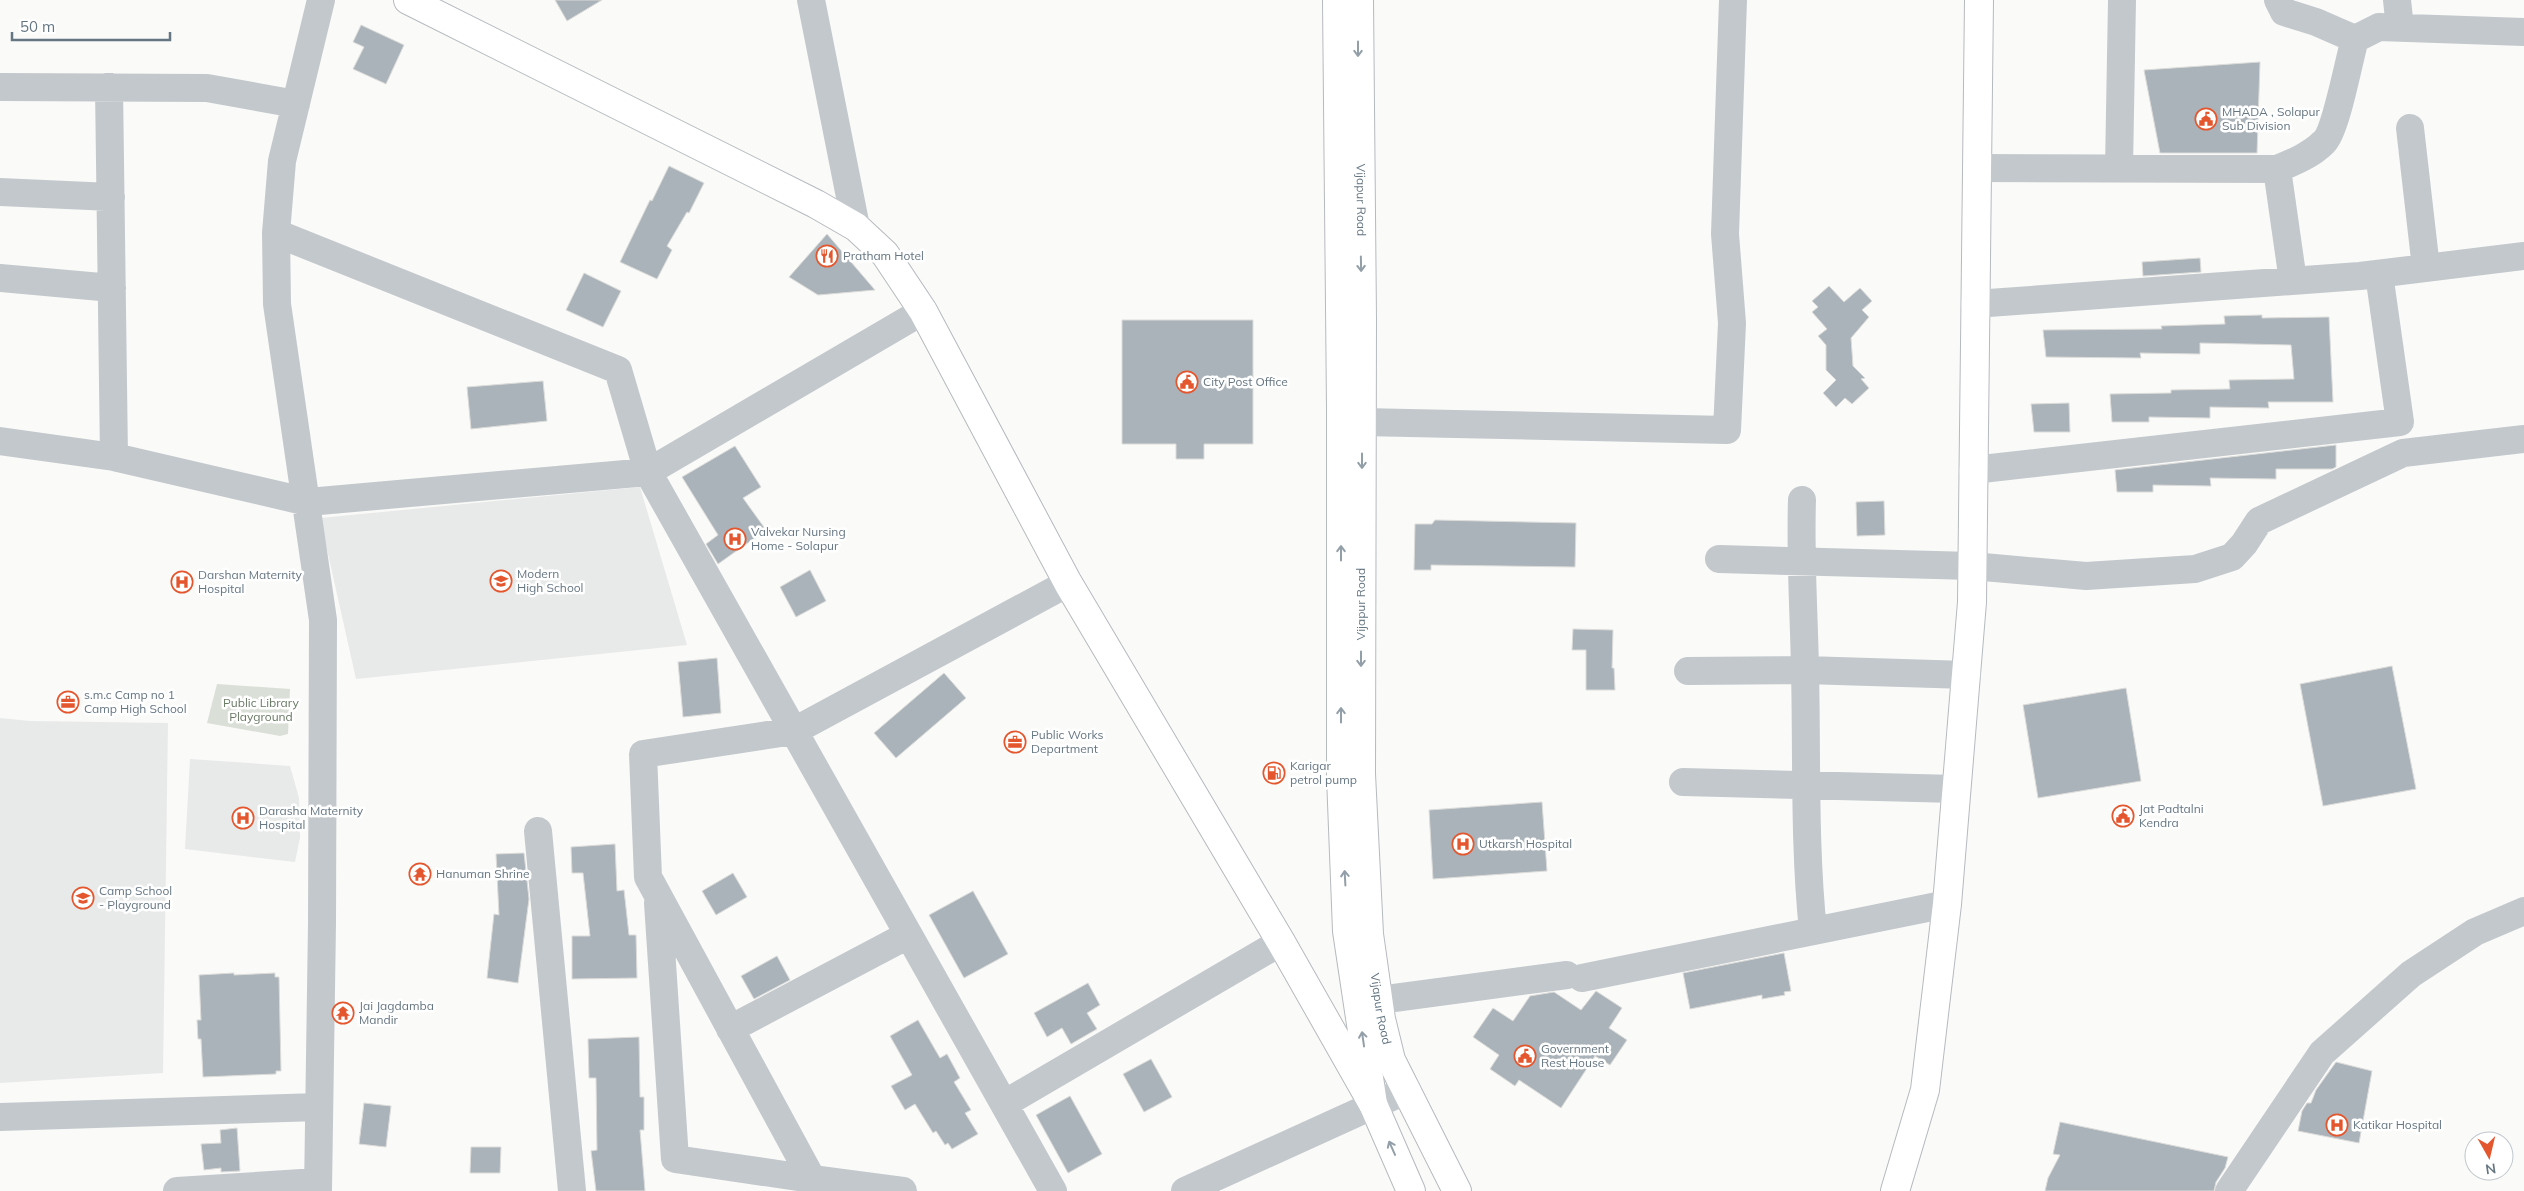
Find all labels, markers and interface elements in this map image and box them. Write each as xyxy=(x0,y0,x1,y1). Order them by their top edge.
scale bar xyxy=(12,10,170,42)
text: 50 m xyxy=(20,17,55,36)
one-way arrow xyxy=(1353,40,1363,56)
place label: MHADA , Solapur Sub Division xyxy=(2222,104,2320,133)
public building icon: MHADA , Solapur Sub Division xyxy=(2194,107,2218,131)
street label: Vijapur Road xyxy=(1354,164,1369,236)
restaurant icon: Pratham Hotel xyxy=(815,244,839,268)
place label: Pratham Hotel xyxy=(843,248,924,263)
one-way arrow xyxy=(1356,255,1366,271)
public building icon: City Post Office xyxy=(1175,370,1199,394)
place label: City Post Office xyxy=(1203,374,1288,389)
one-way arrow xyxy=(1357,452,1367,469)
place label: Valvekar Nursing Home - Solapur xyxy=(751,524,846,553)
hospital icon: Valvekar Nursing Home - Solapur xyxy=(723,527,747,551)
one-way arrow xyxy=(1336,545,1346,561)
place label: Modern High School xyxy=(517,566,583,595)
place label: Darshan Maternity Hospital xyxy=(198,567,302,596)
street label: Vijapur Road xyxy=(1353,568,1368,640)
school or university icon: Modern High School xyxy=(489,569,513,593)
hospital icon: Darshan Maternity Hospital xyxy=(170,570,194,594)
one-way arrow xyxy=(1356,650,1366,666)
place label: s.m.c Camp no 1 Camp High School xyxy=(84,687,187,716)
office icon: s.m.c Camp no 1 Camp High School xyxy=(56,690,80,714)
park label: Public Library Playground xyxy=(223,695,300,724)
one-way arrow xyxy=(1336,707,1346,724)
place label: Public Works Department xyxy=(1031,727,1104,756)
office icon: Public Works Department xyxy=(1003,730,1027,754)
place label: Karigar petrol pump xyxy=(1290,758,1357,787)
fuel station icon: Karigar petrol pump xyxy=(1262,761,1286,785)
place label: Jat Padtalni Kendra xyxy=(2139,801,2204,830)
place label: Darasha Maternity Hospital xyxy=(259,803,364,832)
public building icon: Jat Padtalni Kendra xyxy=(2111,804,2135,828)
hospital icon: Darasha Maternity Hospital xyxy=(231,806,255,830)
hospital icon: Utkarsh Hospital xyxy=(1451,832,1475,856)
place label: Utkarsh Hospital xyxy=(1479,836,1572,851)
temple icon: Hanuman Shrine xyxy=(408,862,432,886)
place label: Hanuman Shrine xyxy=(436,866,530,881)
one-way arrow xyxy=(1340,870,1350,886)
place label: Camp School - Playground xyxy=(99,883,172,912)
school or university icon: Camp School - Playground xyxy=(71,886,95,910)
street label: Vijapur Road xyxy=(1368,972,1395,1046)
place label: Jai Jagdamba Mandir xyxy=(359,998,434,1027)
temple icon: Jai Jagdamba Mandir xyxy=(331,1001,355,1025)
one-way arrow xyxy=(1358,1031,1368,1047)
place label: Government Rest House xyxy=(1541,1041,1609,1070)
public building icon: Government Rest House xyxy=(1513,1044,1537,1068)
hospital icon: Katikar Hospital xyxy=(2325,1113,2349,1137)
place label: Katikar Hospital xyxy=(2353,1117,2442,1132)
north arrow xyxy=(2464,1131,2514,1181)
one-way arrow xyxy=(1387,1141,1397,1156)
text: N xyxy=(2484,1159,2497,1179)

